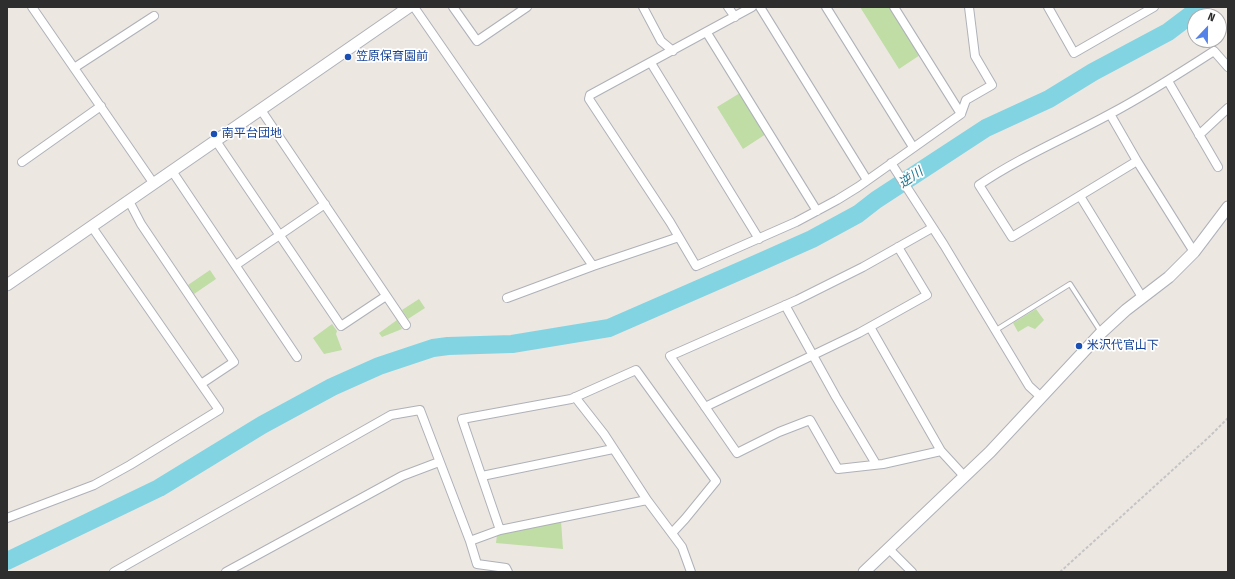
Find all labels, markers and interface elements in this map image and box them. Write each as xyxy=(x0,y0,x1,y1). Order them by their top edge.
north arrow xyxy=(1187,8,1227,48)
text: N xyxy=(1206,10,1217,25)
place label: 笠原保育園前 xyxy=(356,50,428,64)
marker: 笠原保育園前 xyxy=(343,52,353,62)
place label: 南平台団地 xyxy=(222,127,282,141)
marker: 南平台団地 xyxy=(209,129,219,139)
water label: 逆川 xyxy=(896,164,926,192)
place label: 米沢代官山下 xyxy=(1087,339,1159,353)
marker: 米沢代官山下 xyxy=(1074,341,1084,351)

